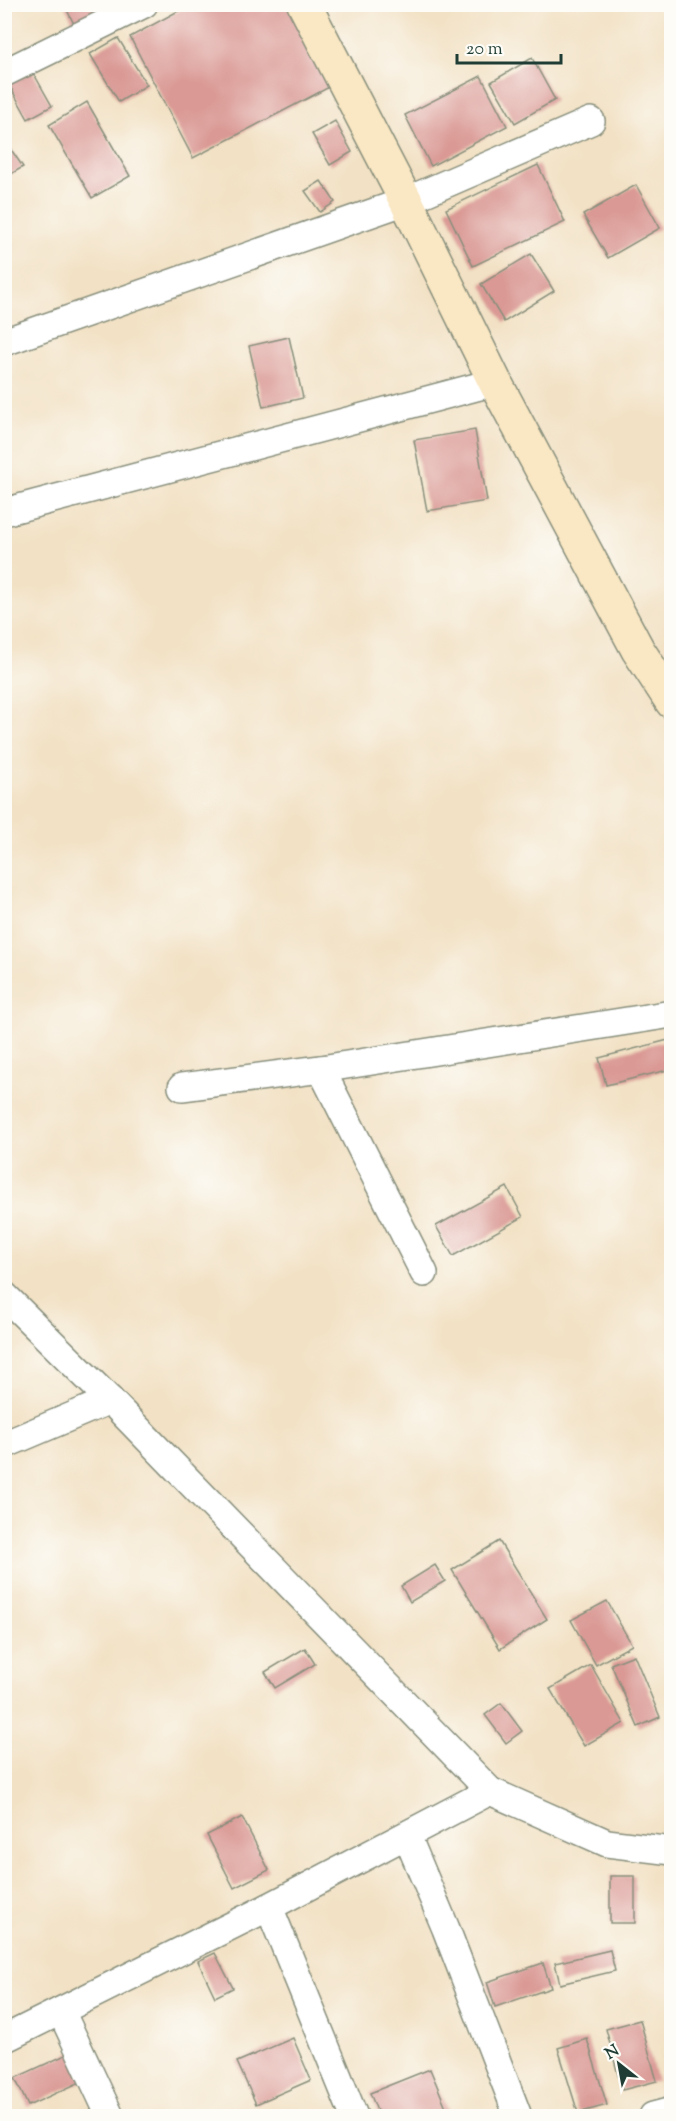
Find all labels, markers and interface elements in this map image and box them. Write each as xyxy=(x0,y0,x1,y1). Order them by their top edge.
scale bar xyxy=(457,27,560,65)
text: 20 m xyxy=(466,37,503,63)
north arrow xyxy=(589,2034,649,2094)
text: N xyxy=(601,2040,624,2066)

